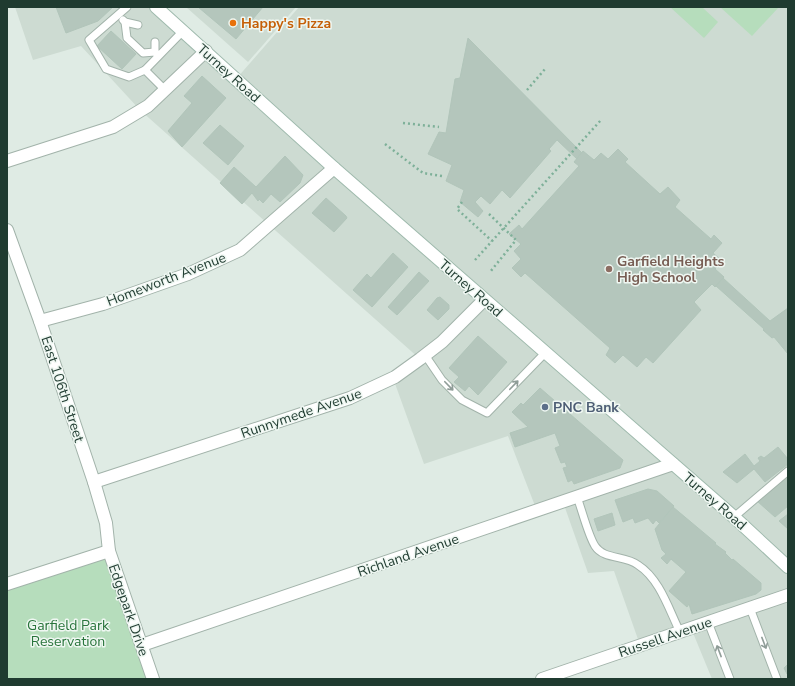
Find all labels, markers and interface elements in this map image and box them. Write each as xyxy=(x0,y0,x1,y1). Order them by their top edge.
place label: Happy's Pizza xyxy=(241,14,331,33)
marker: Happy's Pizza xyxy=(228,18,238,28)
street label: Turney Road xyxy=(193,40,264,107)
street label: Homeworth Avenue xyxy=(104,248,229,311)
place label: Garfield Heights High School xyxy=(617,252,725,287)
street label: Turney Road xyxy=(435,255,507,321)
marker: Garfield Heights High School xyxy=(604,264,614,274)
street label: East 106th Street xyxy=(36,334,89,445)
one-way arrow xyxy=(509,380,519,390)
one-way arrow xyxy=(444,381,453,391)
street label: Runnymede Avenue xyxy=(238,384,364,443)
place label: PNC Bank xyxy=(553,398,619,417)
marker: PNC Bank xyxy=(540,402,550,412)
street label: Turney Road xyxy=(679,468,751,534)
street label: Richland Avenue xyxy=(355,529,461,582)
street label: Edgepark Drive xyxy=(104,562,153,659)
street label: Russell Avenue xyxy=(616,613,714,662)
park label: Garfield Park Reservation xyxy=(27,616,110,651)
one-way arrow xyxy=(760,637,768,649)
one-way arrow xyxy=(715,645,723,657)

